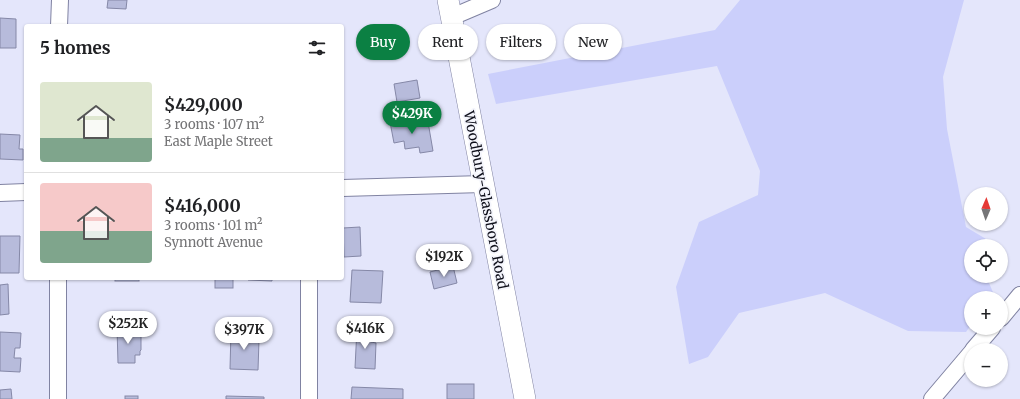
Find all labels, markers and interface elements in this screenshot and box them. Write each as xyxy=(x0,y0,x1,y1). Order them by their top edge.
chip: Buy xyxy=(356,24,410,60)
chip: Rent xyxy=(418,24,478,60)
chip: Filters xyxy=(486,24,556,60)
chip: New xyxy=(564,24,622,60)
text: 5 homes xyxy=(40,37,111,59)
icon: filters xyxy=(306,37,328,59)
text: $429,000 xyxy=(164,94,243,116)
icon: home xyxy=(72,98,120,146)
pin: $429K xyxy=(384,101,440,135)
text: $429K xyxy=(391,105,433,122)
street label: Woodbury-Glassboro Road xyxy=(460,108,512,291)
text: 3 rooms · 107 m² xyxy=(164,116,264,133)
text: East Maple Street xyxy=(164,133,273,150)
north arrow xyxy=(964,187,1008,231)
map controls xyxy=(964,187,1008,387)
text: $416,000 xyxy=(164,195,241,217)
icon: home xyxy=(72,199,120,247)
text: 3 rooms · 101 m² xyxy=(164,217,262,234)
text: Synnott Avenue xyxy=(164,234,263,251)
button: locate xyxy=(964,239,1008,283)
pin: $192K xyxy=(416,244,472,278)
text: $192K xyxy=(425,248,463,265)
button: + xyxy=(964,291,1008,335)
pin: $252K xyxy=(100,311,156,345)
text: $252K xyxy=(108,315,148,332)
pin: $416K xyxy=(337,316,393,350)
pin: $397K xyxy=(216,317,272,351)
text: $416K xyxy=(346,320,384,337)
text: $397K xyxy=(224,321,264,338)
button: − xyxy=(964,343,1008,387)

